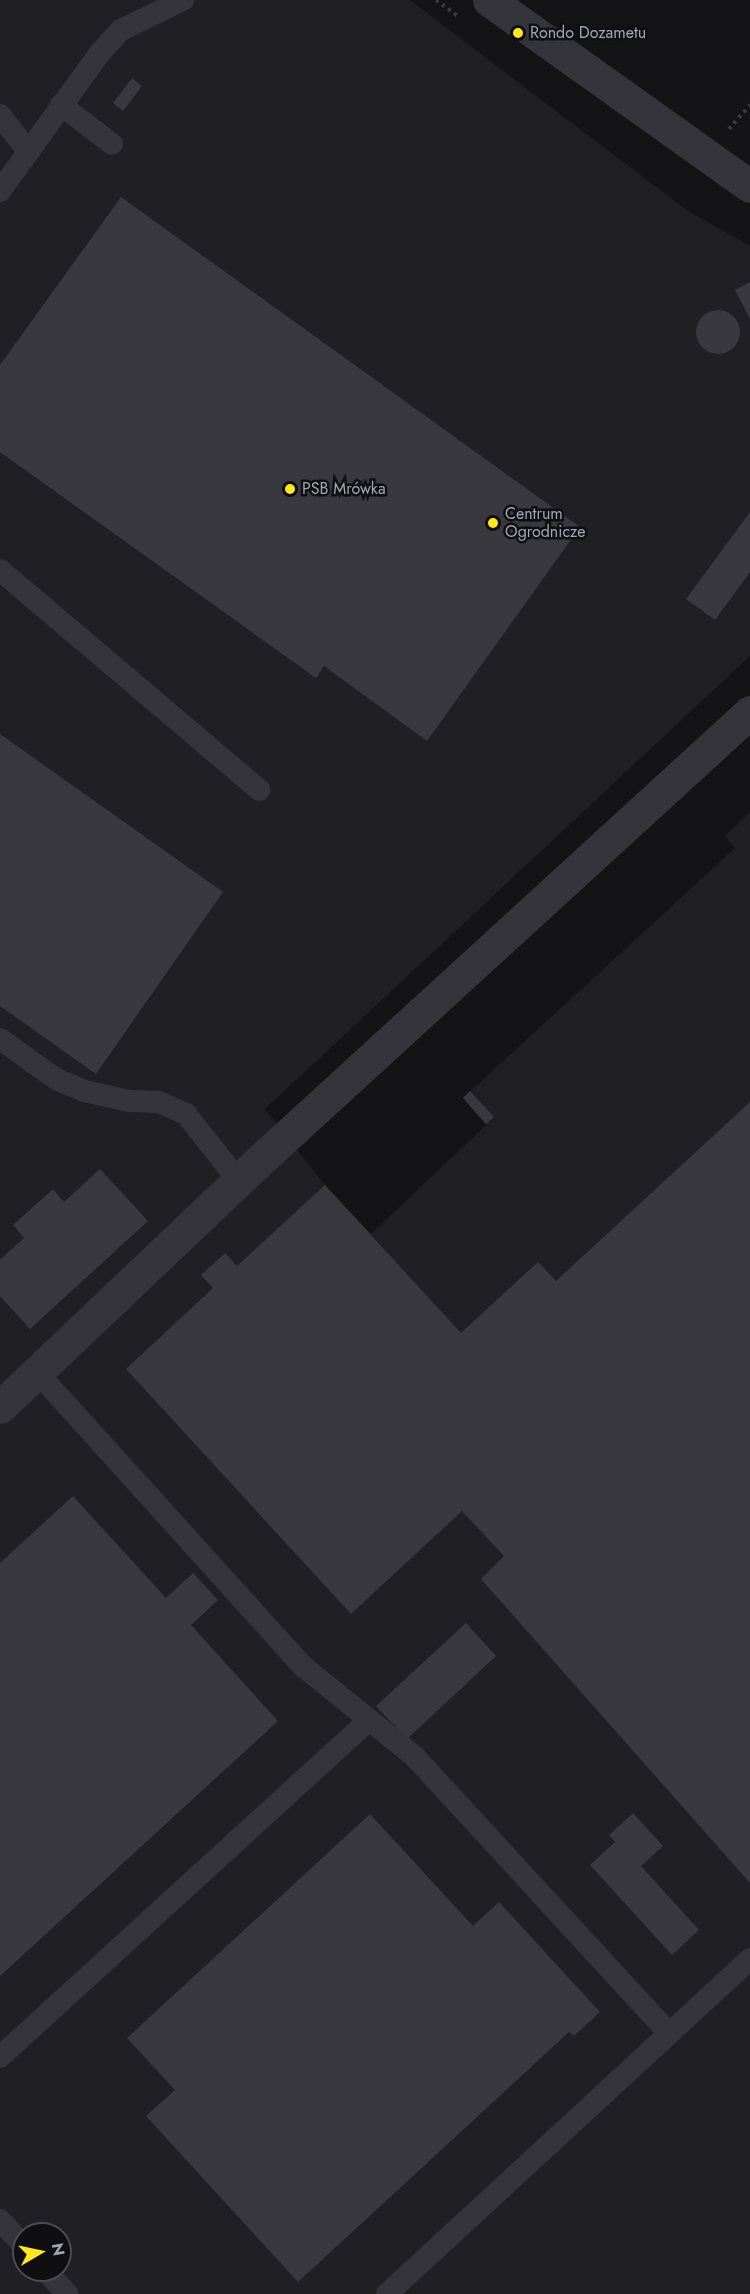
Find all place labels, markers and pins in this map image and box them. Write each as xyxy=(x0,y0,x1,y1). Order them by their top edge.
place label: Rondo Dozametu xyxy=(530,23,646,43)
marker: Rondo Dozametu xyxy=(511,26,525,40)
place label: PSB Mrówka xyxy=(302,479,386,499)
marker: PSB Mrówka xyxy=(283,482,297,496)
place label: Centrum Ogrodnicze xyxy=(505,504,585,542)
marker: Centrum Ogrodnicze xyxy=(486,516,500,530)

